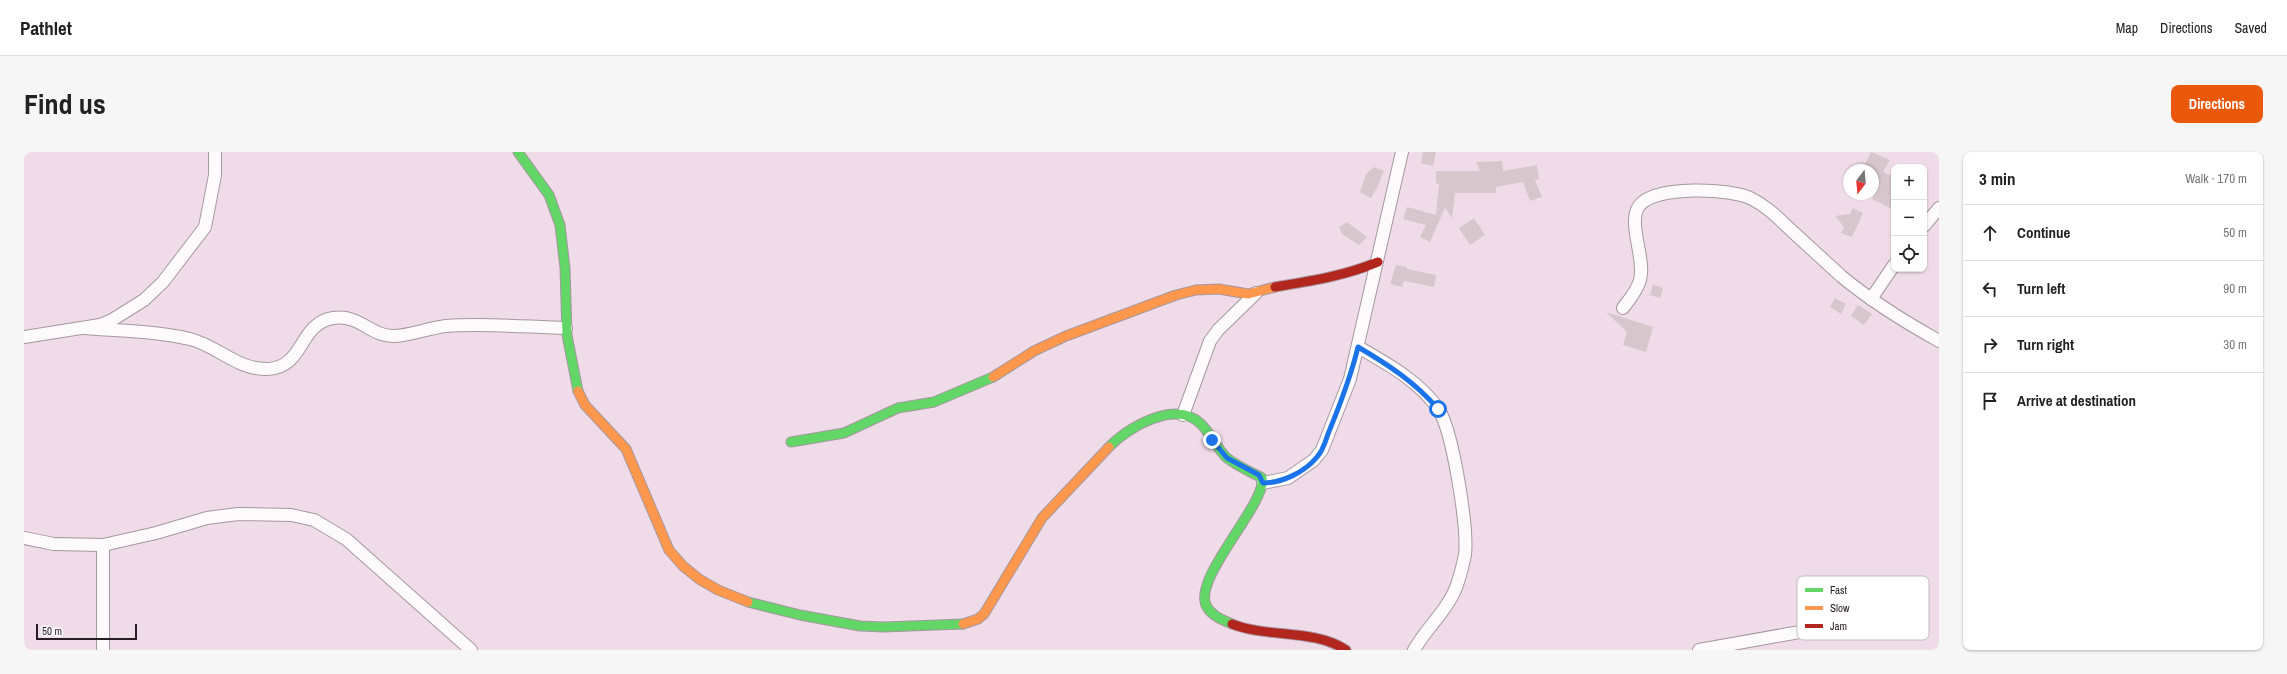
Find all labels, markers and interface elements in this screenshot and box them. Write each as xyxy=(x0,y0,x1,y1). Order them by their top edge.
text: Pathlet xyxy=(20,15,72,41)
text: Map xyxy=(2116,19,2138,37)
text: Directions xyxy=(2160,19,2212,37)
text: Saved xyxy=(2234,19,2267,37)
text: Find us xyxy=(24,85,106,123)
button: Directions xyxy=(2171,85,2263,123)
north arrow xyxy=(1843,164,1879,200)
map controls xyxy=(1891,164,1927,272)
button: + xyxy=(1891,164,1927,200)
text: 3 min xyxy=(1979,167,2015,190)
text: Walk · 170 m xyxy=(2185,170,2247,187)
button: − xyxy=(1891,200,1927,236)
icon: ahead xyxy=(1979,222,2001,244)
text: Continue xyxy=(2017,222,2070,243)
text: 50 m xyxy=(2223,224,2247,241)
button: locate xyxy=(1891,236,1927,272)
icon: left xyxy=(1979,278,2001,300)
text: Turn left xyxy=(2017,278,2065,299)
text: 90 m xyxy=(2223,280,2247,297)
icon: right xyxy=(1979,334,2001,356)
text: Turn right xyxy=(2017,334,2074,355)
text: 30 m xyxy=(2223,336,2247,353)
icon: arrive xyxy=(1979,390,2001,412)
text: Arrive at destination xyxy=(2017,390,2136,411)
route start xyxy=(1429,400,1447,418)
route end xyxy=(1203,431,1221,449)
legend xyxy=(1797,576,1929,640)
text: Fast xyxy=(1830,583,1848,597)
text: Slow xyxy=(1830,601,1850,615)
text: Jam xyxy=(1830,619,1847,633)
scale bar xyxy=(36,622,137,641)
text: 50 m xyxy=(42,624,62,638)

